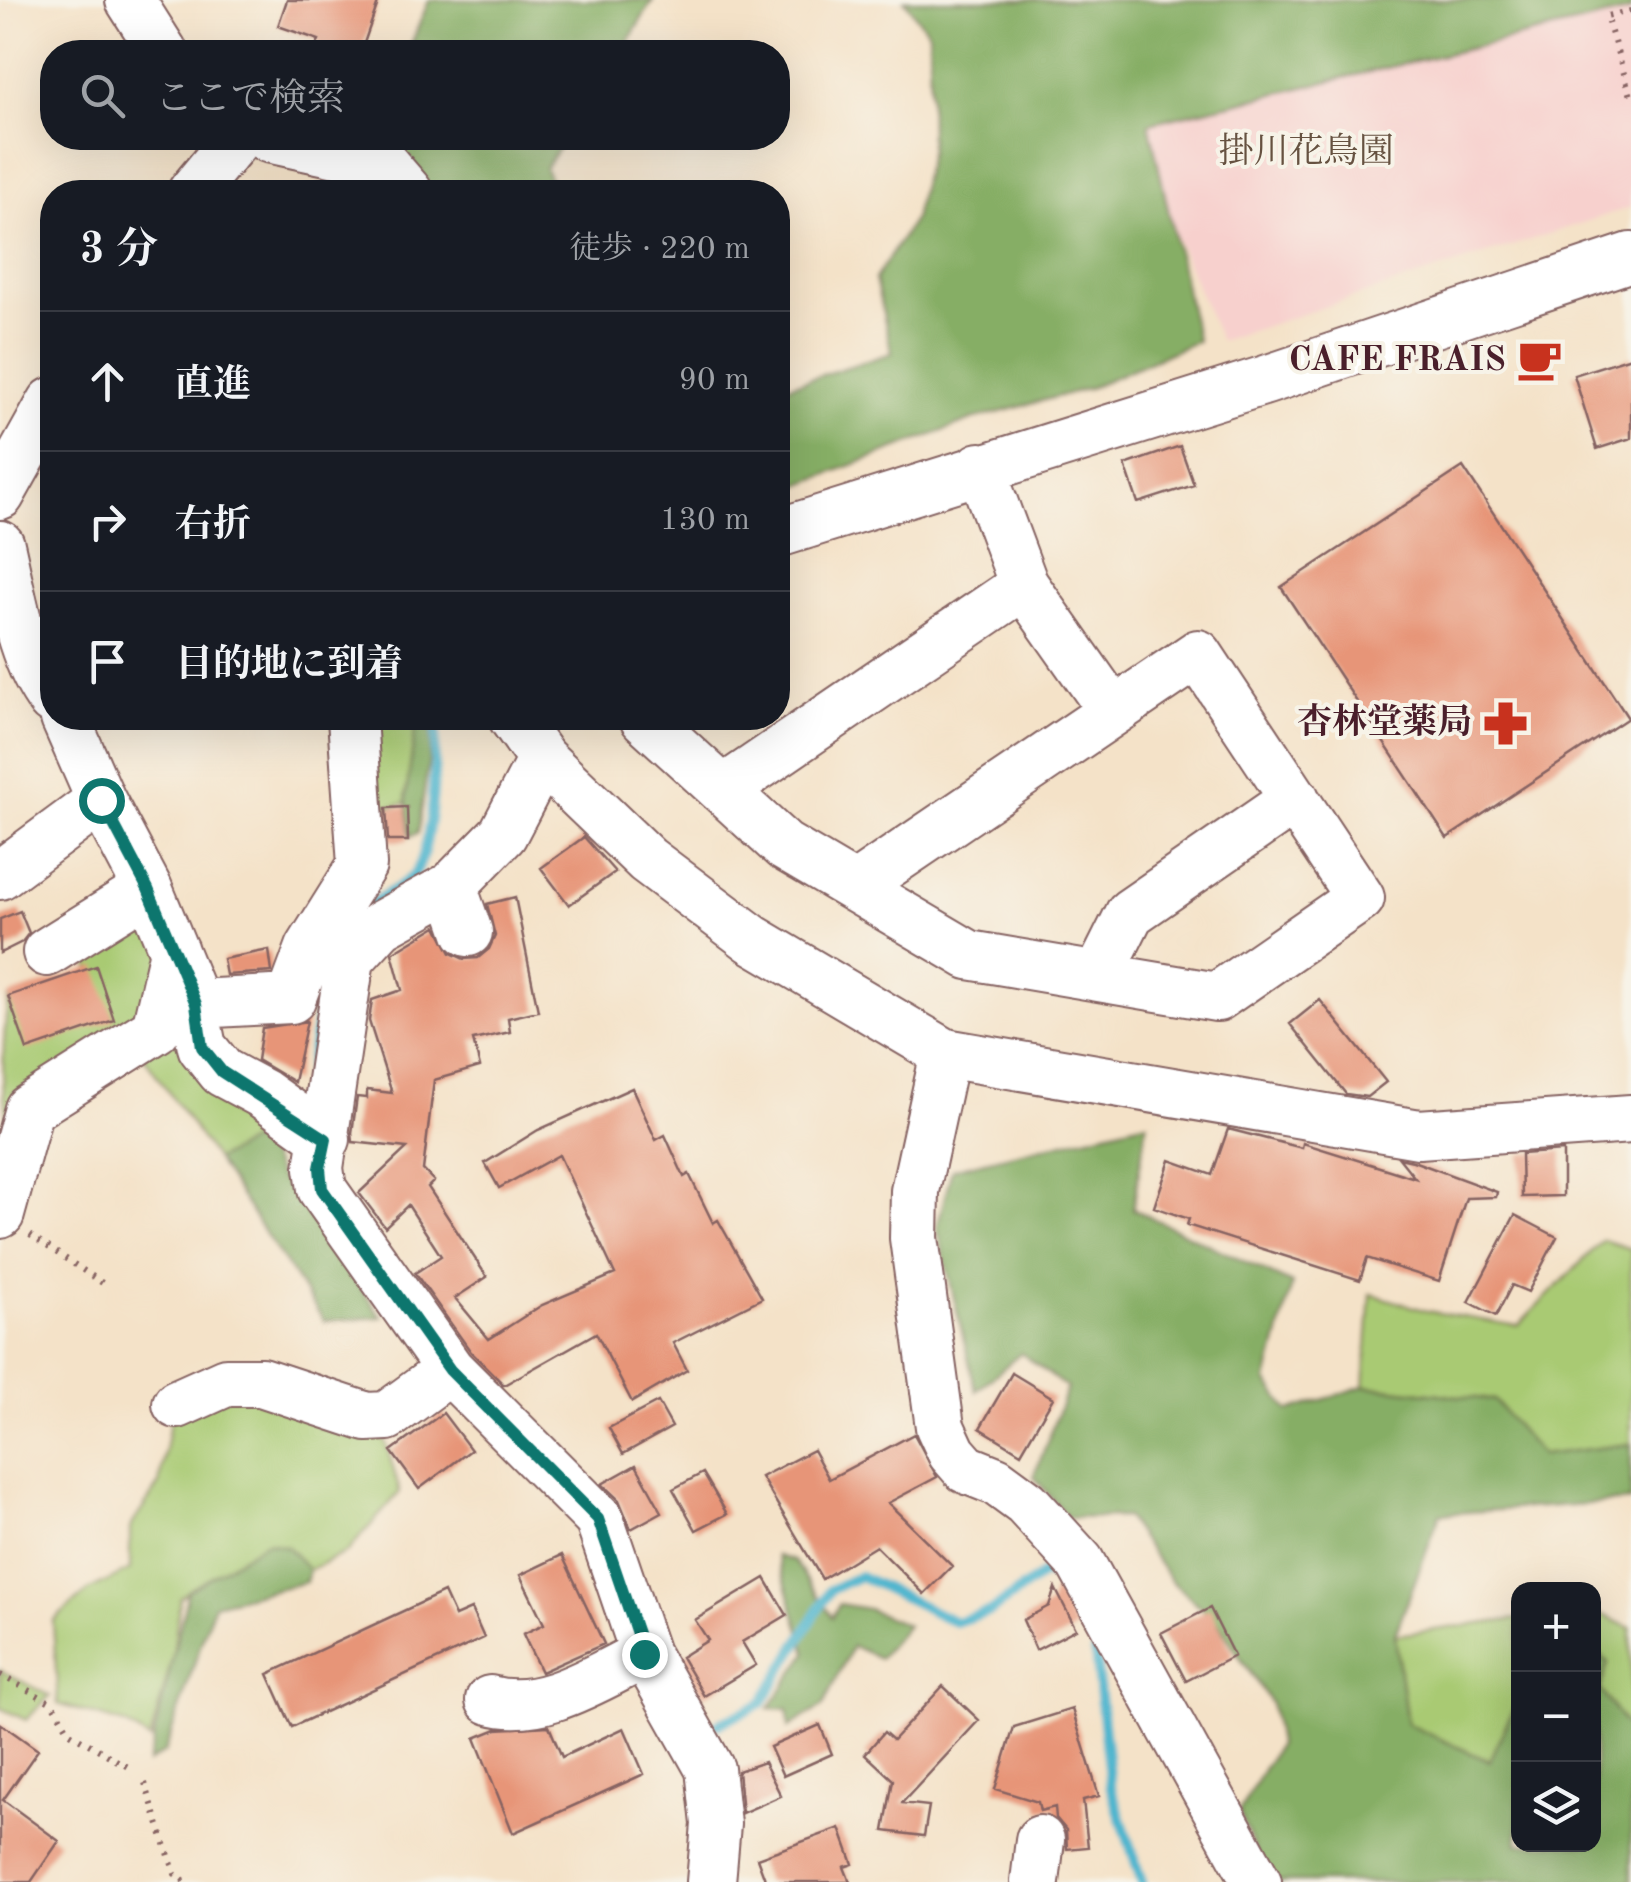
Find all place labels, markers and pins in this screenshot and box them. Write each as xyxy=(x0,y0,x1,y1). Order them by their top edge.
cafe icon: CAFE FRAIS xyxy=(1515,336,1563,384)
place label: CAFE FRAIS xyxy=(1289,343,1506,378)
pharmacy icon: 杏林堂薬局 xyxy=(1481,699,1529,747)
place label: 杏林堂薬局 xyxy=(1297,703,1472,741)

